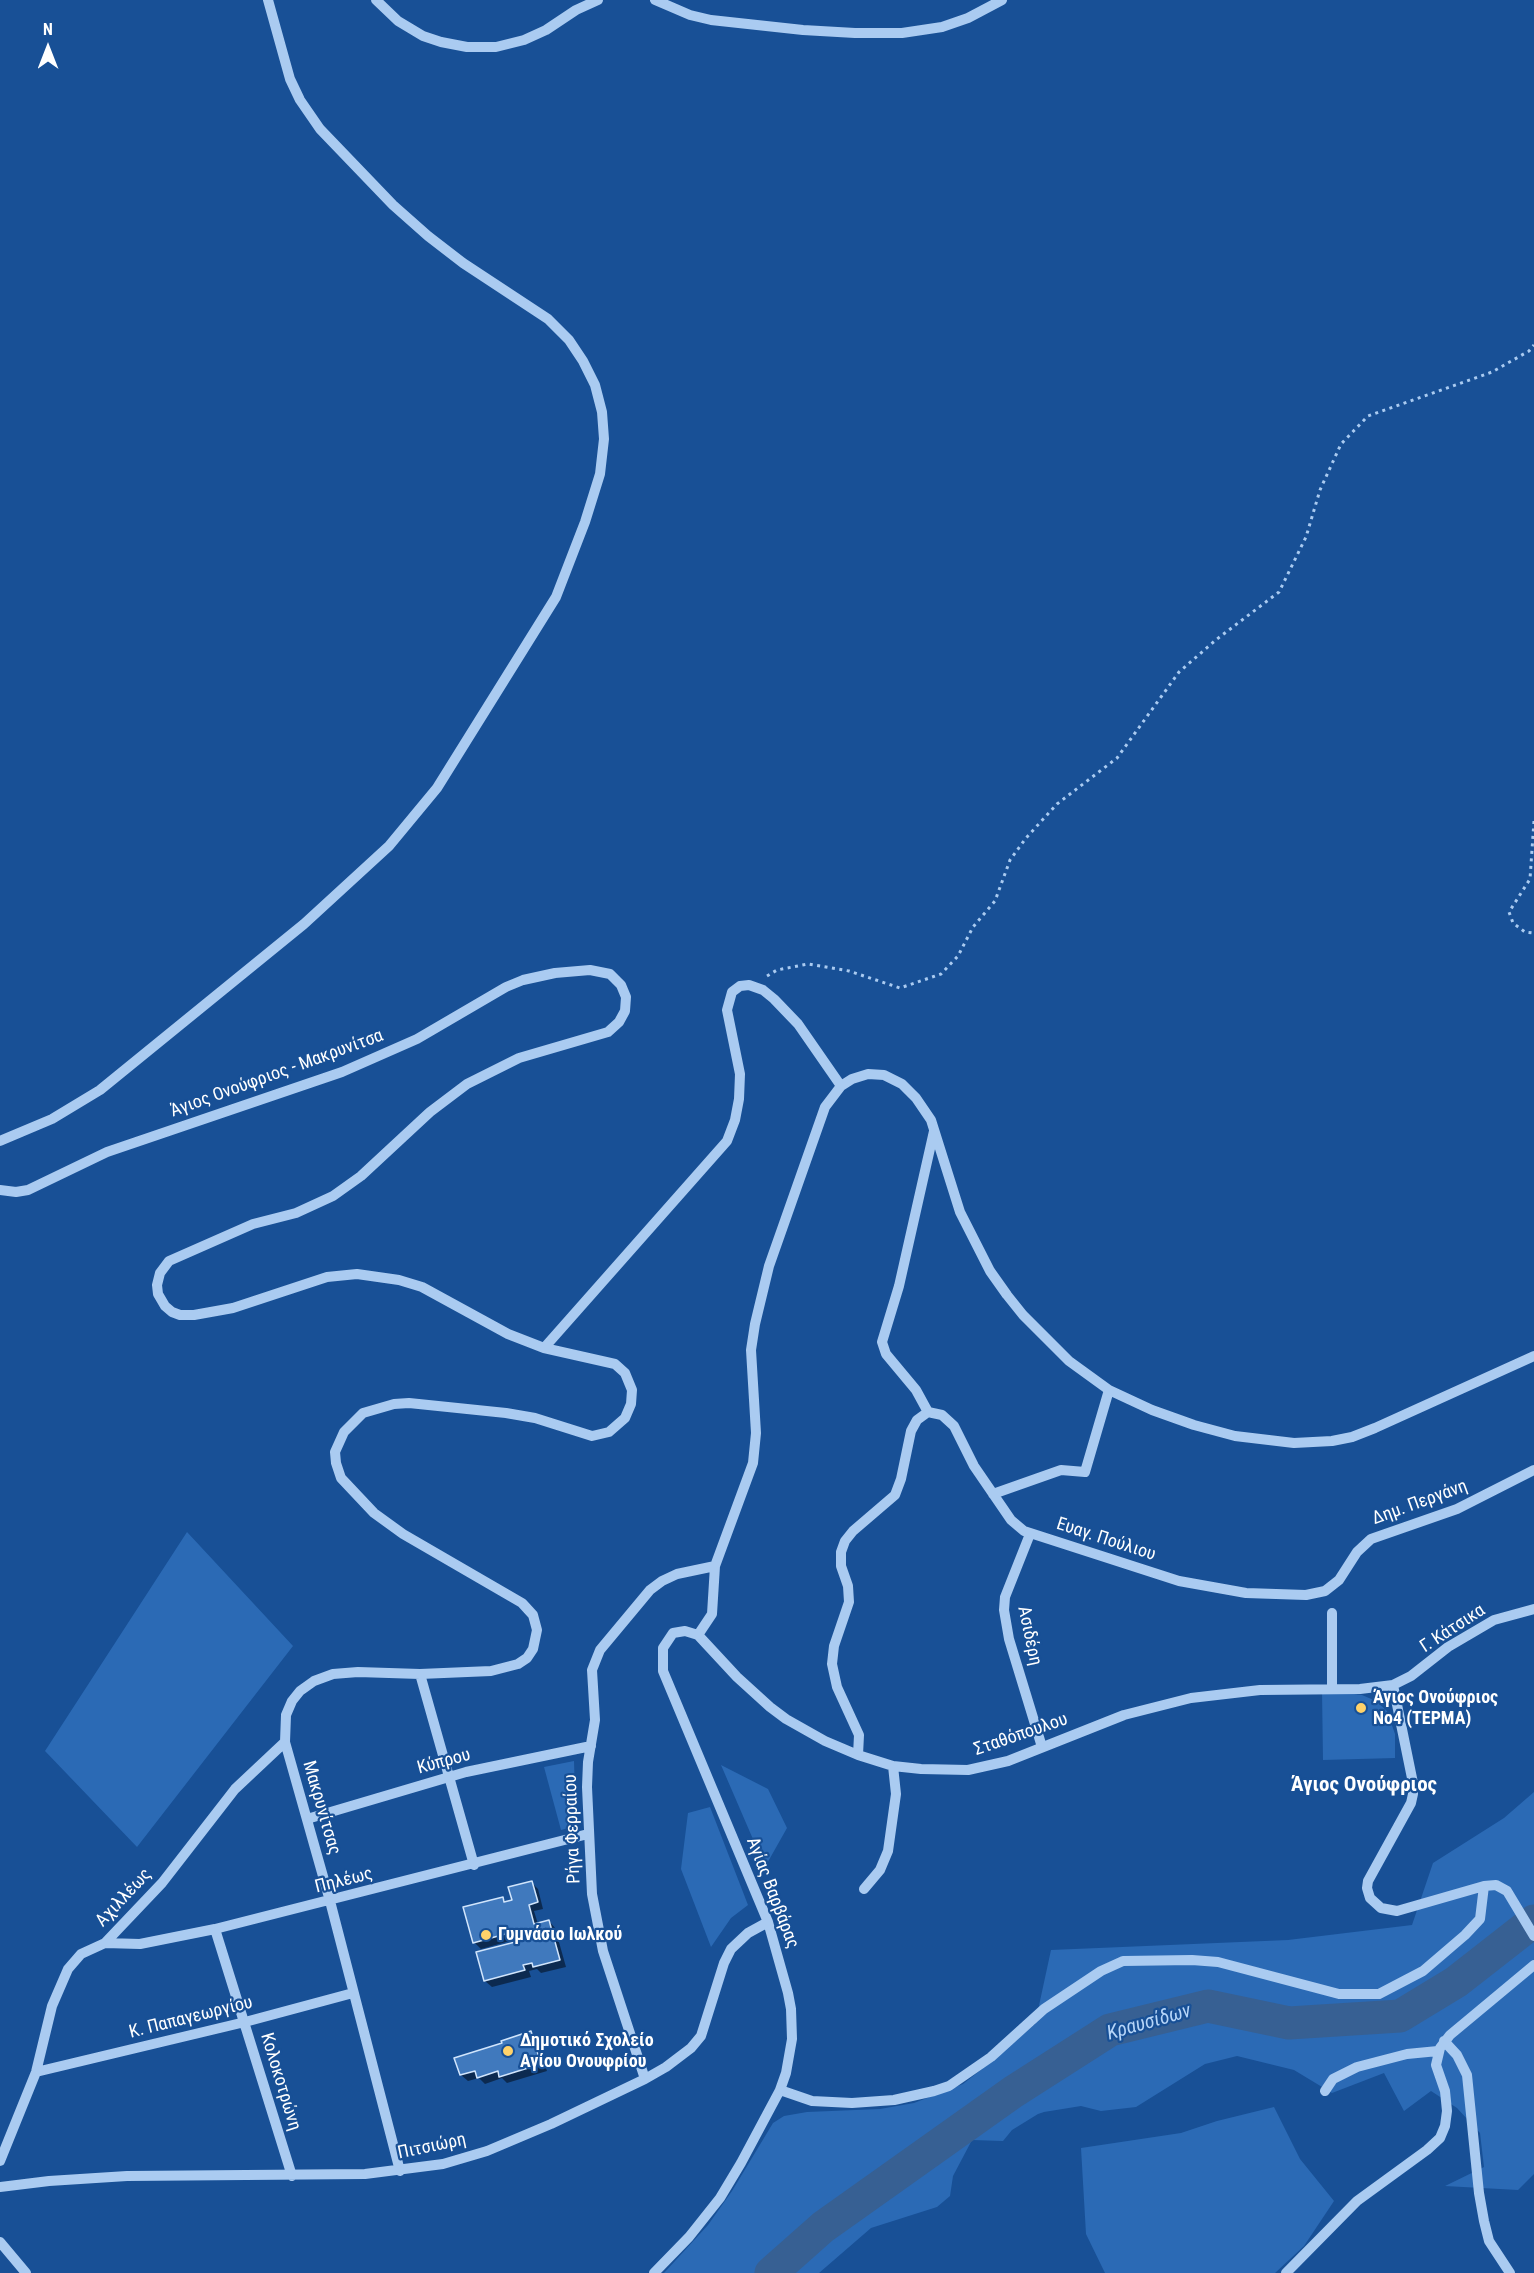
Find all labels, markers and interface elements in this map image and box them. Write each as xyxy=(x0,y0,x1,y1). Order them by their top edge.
north arrow xyxy=(18,18,78,78)
text: N xyxy=(43,20,53,39)
street label: Άγιος Ονούφριος - Μακρυνίτσα xyxy=(168,1025,386,1123)
street label: Δημ. Περγάνη xyxy=(1369,1476,1471,1530)
street label: Ευαγ. Πούλιου xyxy=(1054,1514,1158,1566)
street label: Γ. Κάτσικα xyxy=(1417,1600,1489,1658)
street label: Ασιδέρη xyxy=(1012,1604,1046,1668)
place label: Άγιος Ονούφριος Νο4 (ΤΕΡΜΑ) xyxy=(1373,1687,1498,1730)
marker: Άγιος Ονούφριος Νο4 (ΤΕΡΜΑ) xyxy=(1354,1701,1368,1715)
street label: Σταθόπουλου xyxy=(971,1709,1071,1761)
street label: Κύπρου xyxy=(415,1745,473,1779)
street label: Μακρυνίτσας xyxy=(297,1759,345,1857)
district label: Άγιος Ονούφριος xyxy=(1291,1773,1437,1799)
street label: Ρήγα Φερραίου xyxy=(560,1774,586,1884)
street label: Αγίας Βαρβάρας xyxy=(741,1834,803,1952)
street label: Πηλέως xyxy=(313,1863,375,1899)
street label: Αχιλλέως xyxy=(91,1864,157,1932)
place label: Γυμνάσιο Ιωλκού xyxy=(498,1924,622,1946)
marker: Γυμνάσιο Ιωλκού xyxy=(479,1928,493,1942)
street label: Κ. Παπαγεωργίου xyxy=(127,1992,255,2044)
water label: Κραυσίδων xyxy=(1104,2000,1194,2046)
place label: Δημοτικό Σχολείο Αγίου Ονουφρίου xyxy=(520,2030,654,2072)
street label: Κολοκοτρώνη xyxy=(255,2031,305,2133)
marker: Δημοτικό Σχολείο Αγίου Ονουφρίου xyxy=(501,2044,515,2058)
street label: Πιτσιώρη xyxy=(396,2129,468,2165)

